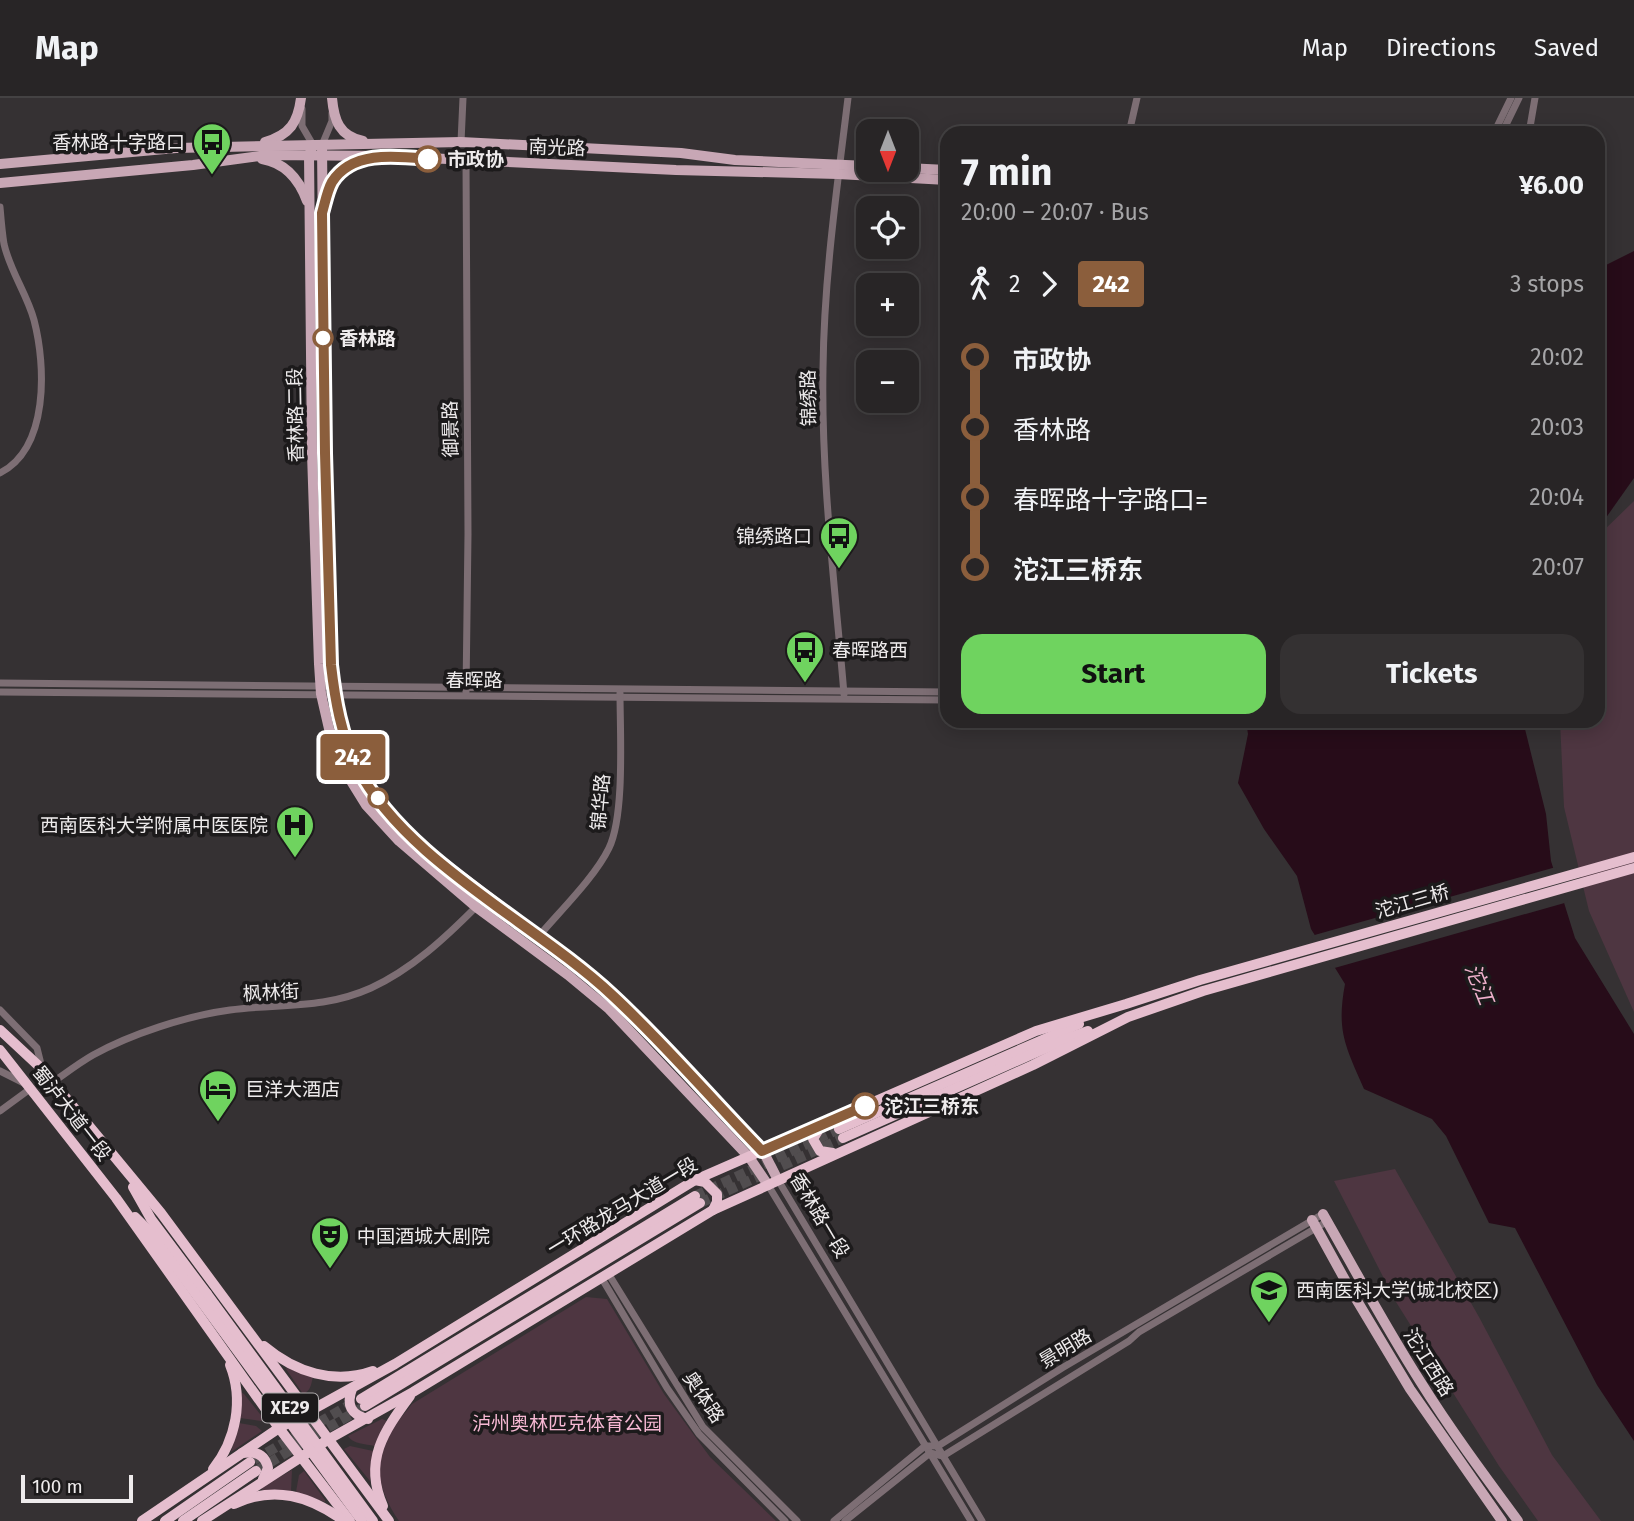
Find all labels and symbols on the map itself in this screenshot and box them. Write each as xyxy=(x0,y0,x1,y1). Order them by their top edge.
north arrow xyxy=(856,119,919,182)
bus stop icon: 香林路十字路口 xyxy=(191,121,233,176)
place label: 香林路十字路口 xyxy=(52,131,185,154)
street label: 南光路 xyxy=(528,135,586,160)
marker: 市政协 xyxy=(415,146,441,172)
place label: 市政协 xyxy=(447,148,504,171)
place label: 香林路 xyxy=(339,327,396,350)
marker: 香林路 xyxy=(313,328,333,348)
street label: 香林路二段 xyxy=(283,367,308,463)
street label: 锦绣路 xyxy=(797,369,820,427)
street label: 御景路 xyxy=(439,400,462,458)
bus stop icon: 锦绣路口 xyxy=(818,515,860,570)
place label: 锦绣路口 xyxy=(736,525,812,548)
bus stop icon: 春晖路西 xyxy=(784,629,826,684)
place label: 春晖路西 xyxy=(832,639,908,662)
street label: 春晖路 xyxy=(445,669,503,692)
line badge: 242 xyxy=(313,734,393,780)
street label: 锦华路 xyxy=(587,773,614,831)
unlabelled marker xyxy=(368,788,388,808)
hospital icon: 西南医科大学附属中医医院 xyxy=(274,804,316,859)
place label: 西南医科大学附属中医医院 xyxy=(40,814,268,837)
street label: 沱江三桥 xyxy=(1372,880,1452,923)
water label: 沱江 xyxy=(1459,960,1500,1010)
street label: 枫林街 xyxy=(242,980,300,1005)
street label: 蜀泸大道一段 xyxy=(27,1061,116,1165)
hotel icon: 巨洋大酒店 xyxy=(197,1068,239,1123)
place label: 巨洋大酒店 xyxy=(245,1078,340,1101)
marker: 沱江三桥东 xyxy=(852,1093,878,1119)
place label: 沱江三桥东 xyxy=(884,1095,979,1118)
street label: 一环路龙马大道一段 xyxy=(543,1153,701,1260)
street label: 香林路一段 xyxy=(785,1169,854,1262)
theatre icon: 中国酒城大剧院 xyxy=(309,1215,351,1270)
place label: 中国酒城大剧院 xyxy=(357,1225,490,1248)
school or university icon: 西南医科大学(城北校区) xyxy=(1248,1269,1290,1324)
place label: 西南医科大学(城北校区) xyxy=(1296,1279,1498,1302)
street label: 景明路 xyxy=(1035,1324,1096,1373)
street label: 沱江西路 xyxy=(1399,1324,1458,1401)
street label: 奥体路 xyxy=(678,1367,729,1427)
road number: XE29 xyxy=(262,1394,318,1422)
park label: 泸州奥林匹克体育公园 xyxy=(472,1412,662,1435)
scale bar xyxy=(21,1472,133,1504)

